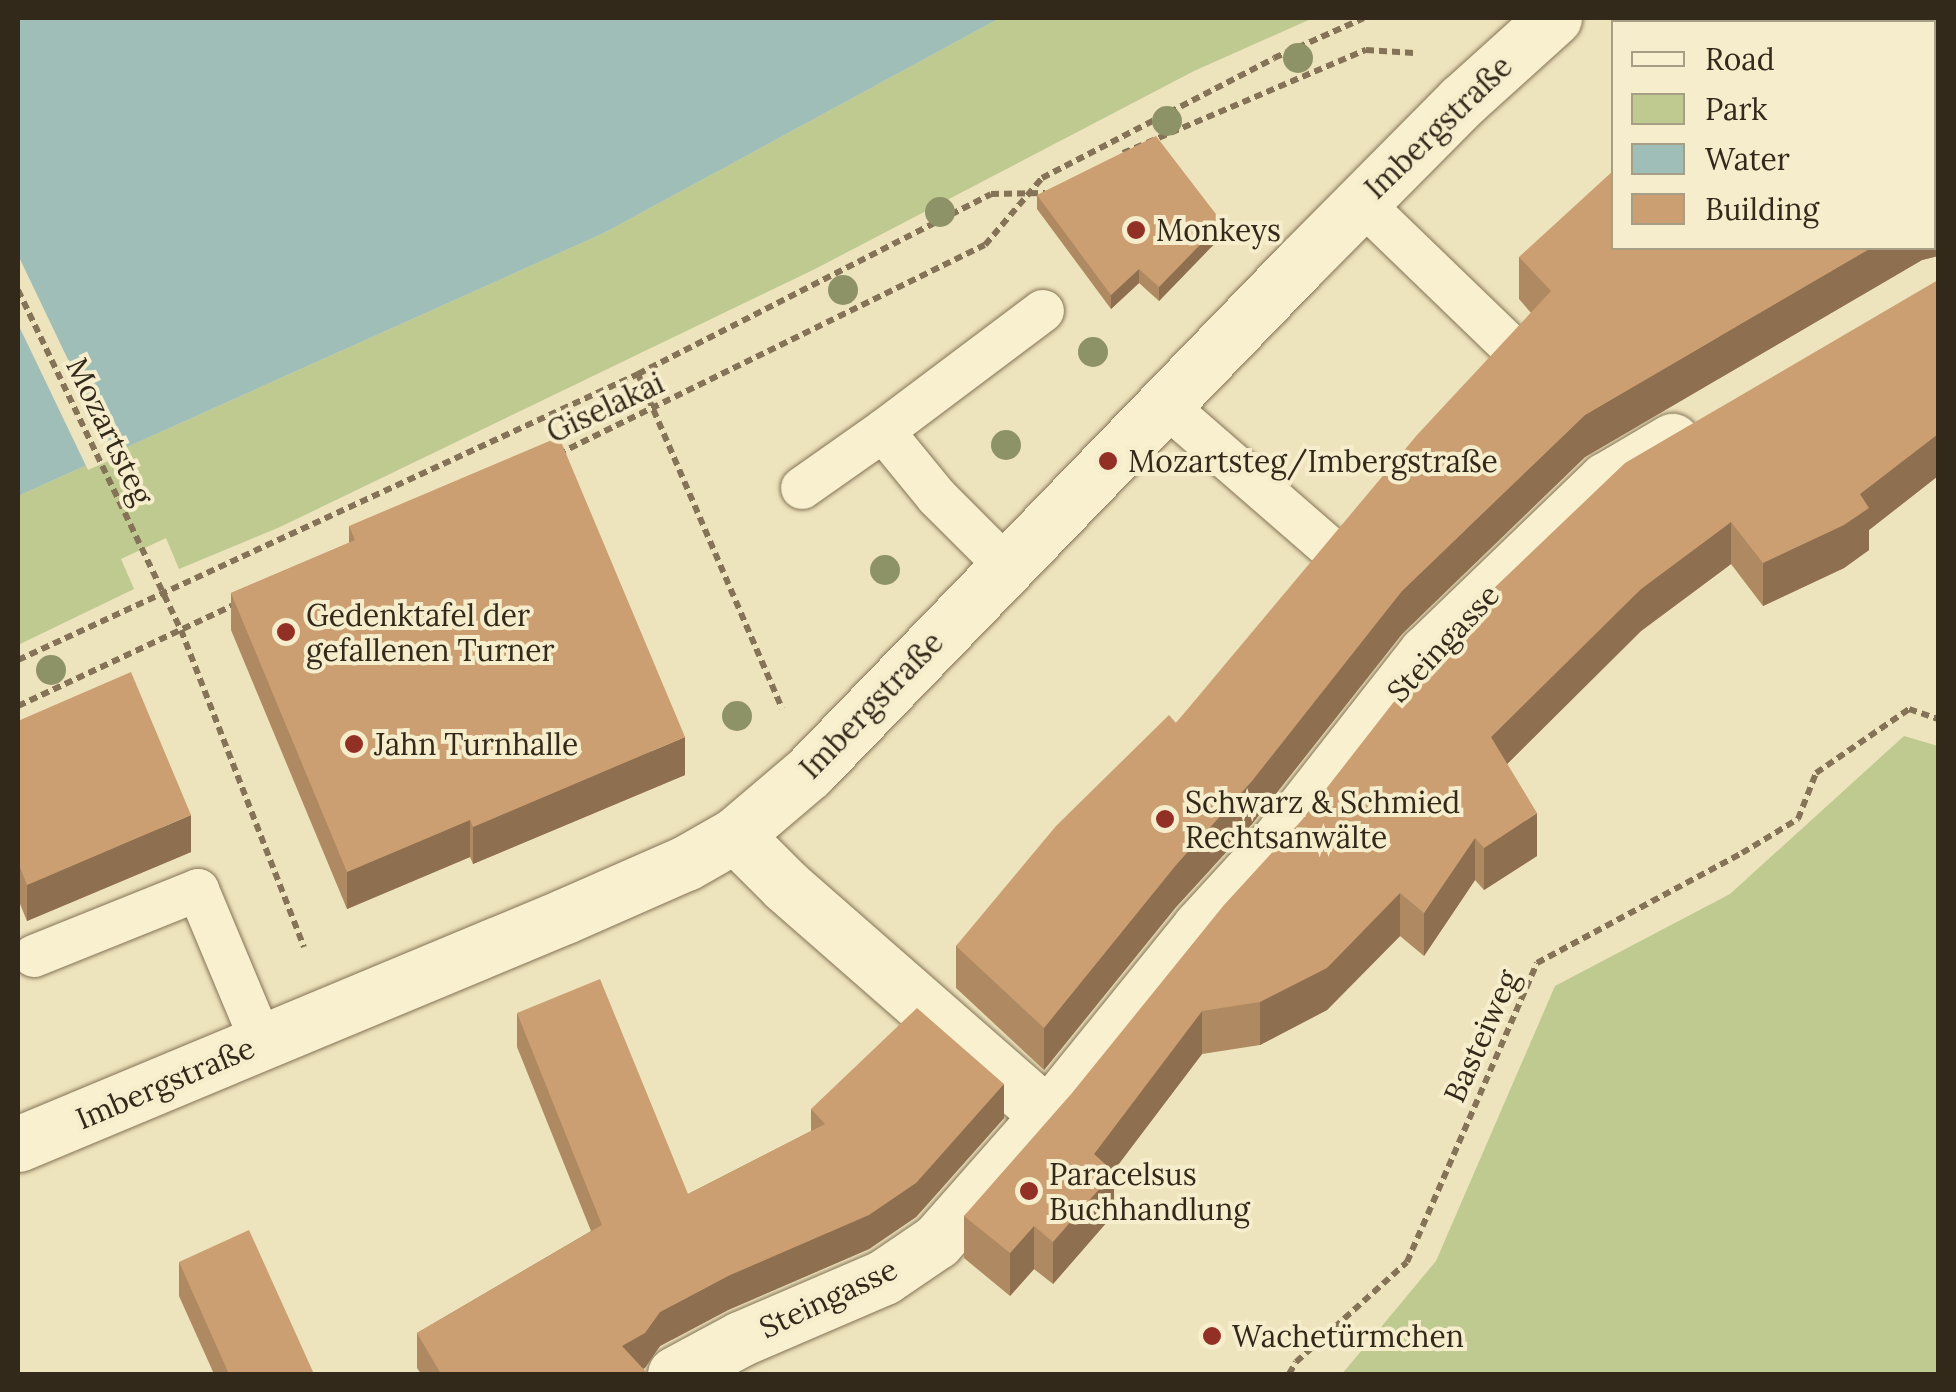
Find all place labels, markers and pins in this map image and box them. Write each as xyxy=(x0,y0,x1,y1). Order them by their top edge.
place label: Monkeys xyxy=(1156,212,1281,248)
marker: Monkeys xyxy=(1125,219,1147,241)
place label: Mozartsteg/Imbergstraße xyxy=(1128,443,1498,479)
marker: Mozartsteg/Imbergstraße xyxy=(1097,450,1119,472)
place label: Gedenktafel der gefallenen Turner xyxy=(306,597,555,668)
marker: Gedenktafel der gefallenen Turner xyxy=(275,621,297,643)
place label: Jahn Turnhalle xyxy=(374,726,578,762)
marker: Jahn Turnhalle xyxy=(343,733,365,755)
place label: Schwarz & Schmied Rechtsanwälte xyxy=(1185,784,1460,854)
marker: Schwarz & Schmied Rechtsanwälte xyxy=(1154,808,1176,830)
place label: Paracelsus Buchhandlung xyxy=(1049,1156,1250,1226)
marker: Paracelsus Buchhandlung xyxy=(1018,1180,1040,1202)
place label: Wachetürmchen xyxy=(1232,1318,1464,1354)
marker: Wachetürmchen xyxy=(1201,1325,1223,1347)

